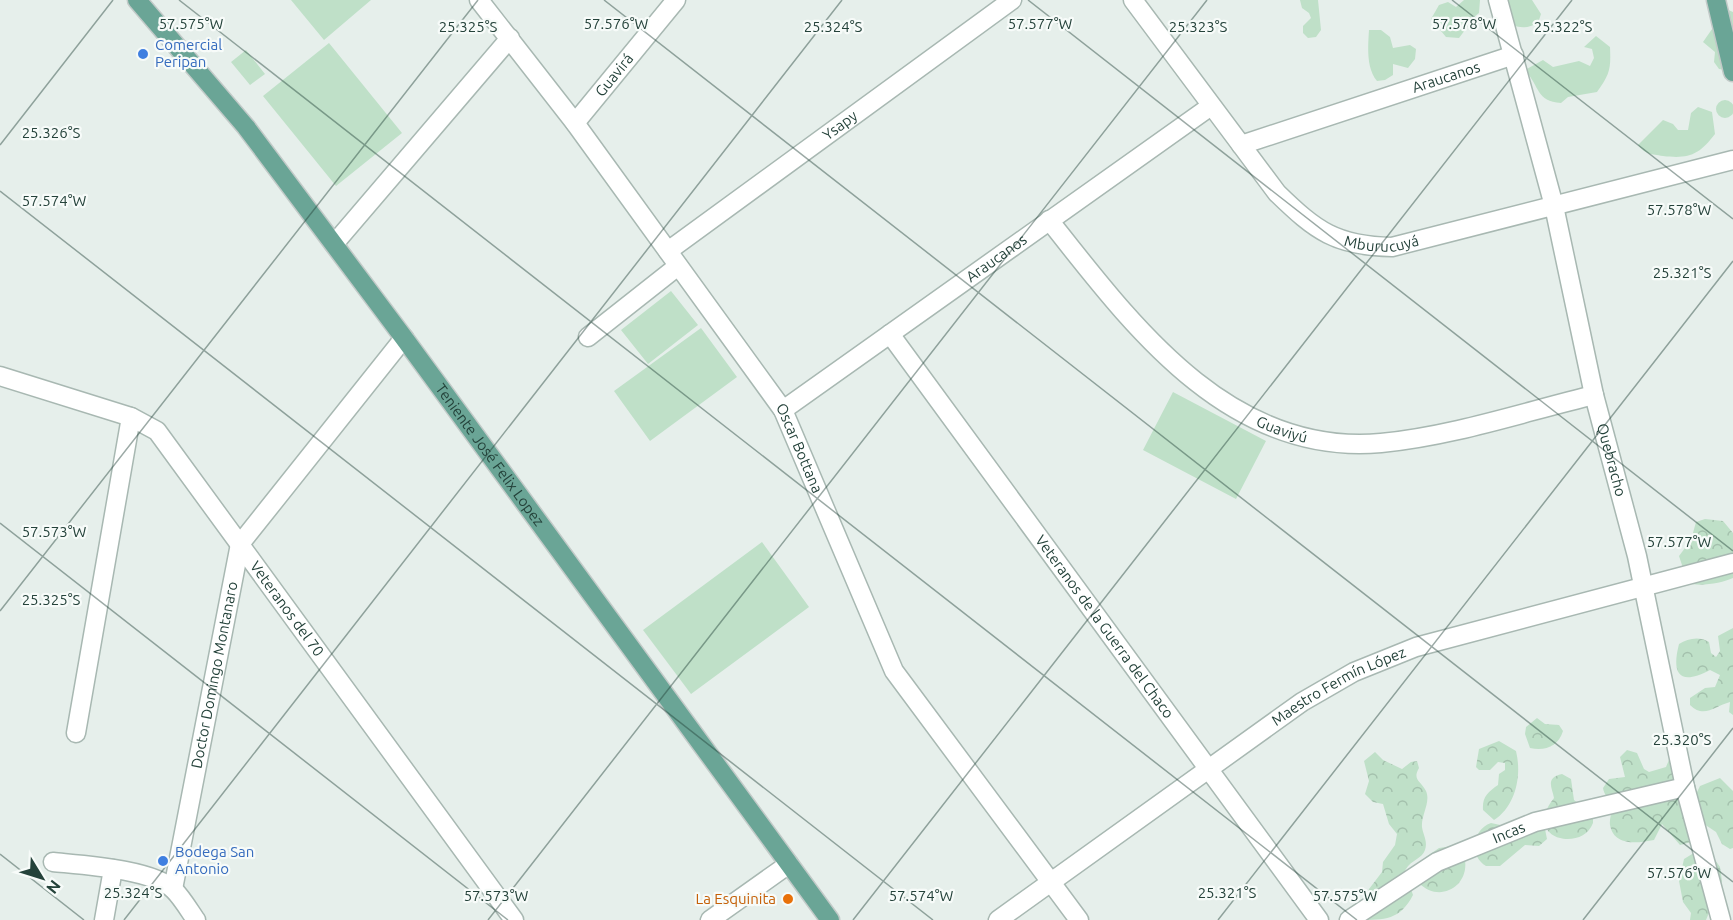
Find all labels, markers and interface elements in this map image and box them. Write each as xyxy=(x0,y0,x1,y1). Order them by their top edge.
text: 57.575°W xyxy=(159,15,223,32)
text: 57.576°W xyxy=(584,15,648,32)
text: 57.577°W xyxy=(1008,15,1072,32)
text: 57.578°W xyxy=(1432,15,1496,32)
text: 25.325°S xyxy=(439,18,497,35)
text: 25.324°S xyxy=(804,18,862,35)
text: 25.323°S xyxy=(1169,18,1227,35)
text: 25.322°S xyxy=(1534,18,1592,35)
place label: Comercial Peripan xyxy=(155,36,222,70)
marker: Comercial Peripan xyxy=(136,47,150,61)
street label: Guavirá xyxy=(591,50,637,100)
street label: Araucanos xyxy=(1410,58,1482,96)
street label: Ysapy xyxy=(819,107,860,143)
text: 25.326°S xyxy=(22,124,80,141)
text: 57.574°W xyxy=(22,192,86,209)
text: 57.578°W xyxy=(1647,201,1711,218)
street label: Araucanos xyxy=(963,231,1030,285)
street label: Mburucuyá xyxy=(1343,232,1420,256)
text: 25.321°S xyxy=(1653,264,1711,281)
street label: Teniente José Felix Lopez xyxy=(432,380,548,529)
street label: Oscar Bottana xyxy=(773,399,826,496)
street label: Guaviyú xyxy=(1254,412,1309,446)
street label: Quebracho xyxy=(1594,421,1630,498)
text: 57.573°W xyxy=(22,523,86,540)
street label: Veteranos de la Guerra del Chaco xyxy=(1032,532,1177,721)
text: 57.577°W xyxy=(1647,533,1711,550)
street label: Veteranos del 70 xyxy=(247,558,328,659)
street label: Doctor Domingo Montanaro xyxy=(188,580,241,770)
text: 25.325°S xyxy=(22,591,80,608)
street label: Maestro Fermín López xyxy=(1268,643,1408,729)
text: 25.320°S xyxy=(1653,731,1711,748)
street label: Incas xyxy=(1490,818,1527,846)
place label: Bodega San Antonio xyxy=(175,843,254,877)
north arrow xyxy=(12,848,72,908)
marker: Bodega San Antonio xyxy=(156,854,170,868)
text: 57.576°W xyxy=(1647,864,1711,881)
text: N xyxy=(43,877,65,897)
text: 25.324°S xyxy=(104,884,162,901)
text: 25.321°S xyxy=(1198,884,1256,901)
text: 57.573°W xyxy=(464,887,528,904)
text: 57.574°W xyxy=(889,887,953,904)
text: 57.575°W xyxy=(1313,887,1377,904)
place label: La Esquinita xyxy=(696,890,776,907)
marker: La Esquinita xyxy=(781,892,795,906)

